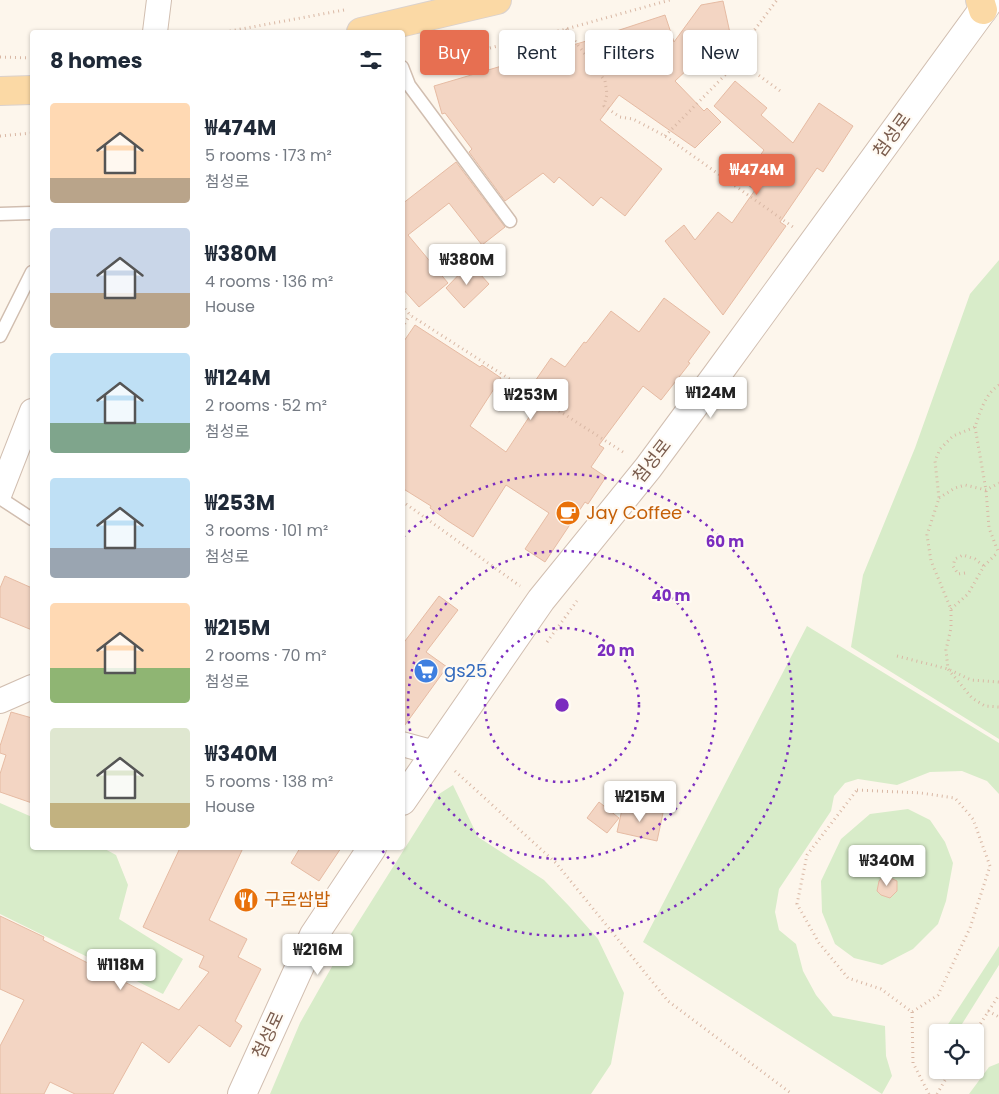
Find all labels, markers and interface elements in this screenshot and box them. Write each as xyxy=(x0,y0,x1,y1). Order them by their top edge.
chip: Buy xyxy=(420,30,489,75)
chip: Rent xyxy=(499,30,575,75)
chip: Filters xyxy=(585,30,673,75)
chip: New xyxy=(683,30,757,75)
text: 8 homes xyxy=(50,46,142,75)
icon: filters xyxy=(357,46,385,74)
street label: 첨성로 xyxy=(867,107,916,162)
text: ₩474M xyxy=(205,113,276,142)
icon: home xyxy=(90,123,150,183)
text: 5 rooms · 173 m² xyxy=(205,144,332,167)
pin: ₩474M xyxy=(722,154,792,196)
text: ₩474M xyxy=(730,158,784,181)
text: 첨성로 xyxy=(205,170,249,193)
text: ₩380M xyxy=(205,239,277,268)
pin: ₩380M xyxy=(432,244,502,286)
icon: home xyxy=(90,248,150,308)
text: ₩380M xyxy=(440,248,494,271)
text: 4 rooms · 136 m² xyxy=(205,270,333,293)
text: House xyxy=(205,295,255,318)
text: ₩124M xyxy=(205,363,271,392)
icon: home xyxy=(90,373,150,433)
pin: ₩124M xyxy=(676,376,746,419)
pin: ₩253M xyxy=(496,378,566,421)
text: ₩124M xyxy=(686,381,736,404)
text: ₩253M xyxy=(504,383,558,406)
text: 2 rooms · 52 m² xyxy=(205,394,327,417)
text: 첨성로 xyxy=(205,420,249,443)
street label: 첨성로 xyxy=(626,433,677,488)
text: ₩253M xyxy=(205,488,275,517)
icon: home xyxy=(90,498,150,558)
cafe icon: Jay Coffee xyxy=(555,500,581,526)
place label: Jay Coffee xyxy=(586,500,682,525)
text: 3 rooms · 101 m² xyxy=(205,519,328,542)
text: 60 m xyxy=(706,531,744,552)
text: 첨성로 xyxy=(205,545,249,568)
text: 40 m xyxy=(651,585,691,606)
text: ₩215M xyxy=(205,613,270,642)
icon: home xyxy=(90,623,150,683)
text: 20 m xyxy=(597,640,635,661)
text: 2 rooms · 70 m² xyxy=(205,644,327,667)
supermarket icon: gs25 xyxy=(413,658,439,684)
place label: gs25 xyxy=(444,658,487,683)
text: 첨성로 xyxy=(205,670,249,693)
centre of rings xyxy=(553,696,571,714)
text: ₩340M xyxy=(205,739,277,768)
icon: home xyxy=(90,748,150,808)
text: 5 rooms · 138 m² xyxy=(205,770,333,793)
pin: ₩215M xyxy=(605,780,675,823)
text: ₩215M xyxy=(615,785,665,808)
text: House xyxy=(205,795,255,818)
pin: ₩340M xyxy=(852,844,922,887)
text: ₩340M xyxy=(859,849,915,872)
restaurant icon: 구로쌈밥 xyxy=(233,887,259,913)
place label: 구로쌈밥 xyxy=(264,887,330,912)
pin: ₩216M xyxy=(283,934,353,976)
text: ₩216M xyxy=(293,938,343,961)
pin: ₩118M xyxy=(86,948,156,991)
text: ₩118M xyxy=(98,953,144,976)
street label: 첨성로 xyxy=(246,1007,289,1063)
map controls xyxy=(929,1024,984,1079)
button: locate xyxy=(929,1024,984,1079)

